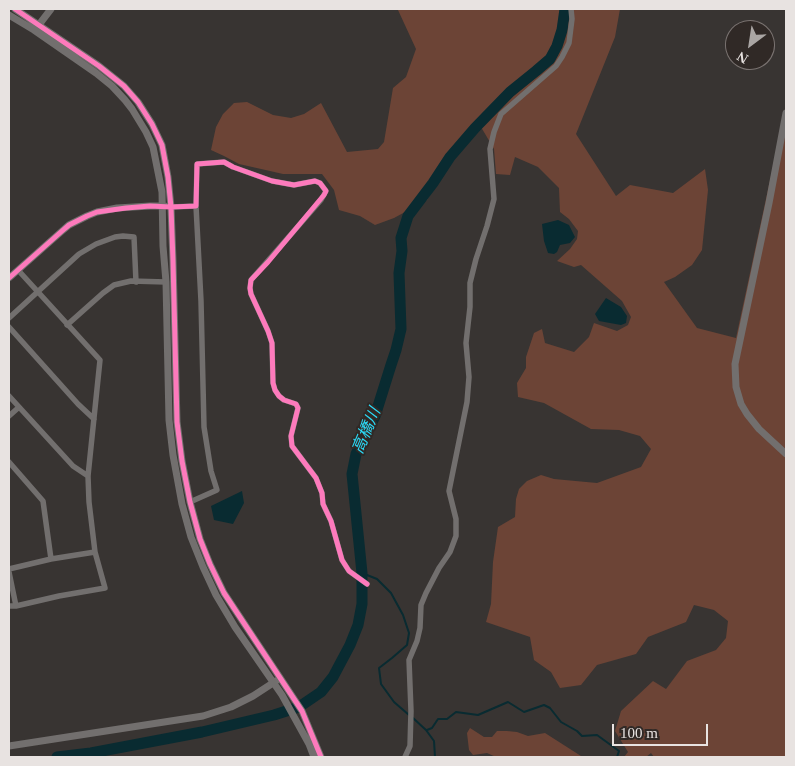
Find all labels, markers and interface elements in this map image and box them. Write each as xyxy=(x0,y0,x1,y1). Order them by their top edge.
north arrow xyxy=(725,20,775,70)
text: N xyxy=(734,48,751,66)
water label: 高橋川 xyxy=(349,405,385,457)
scale bar xyxy=(615,714,711,746)
text: 100 m xyxy=(620,725,658,741)

